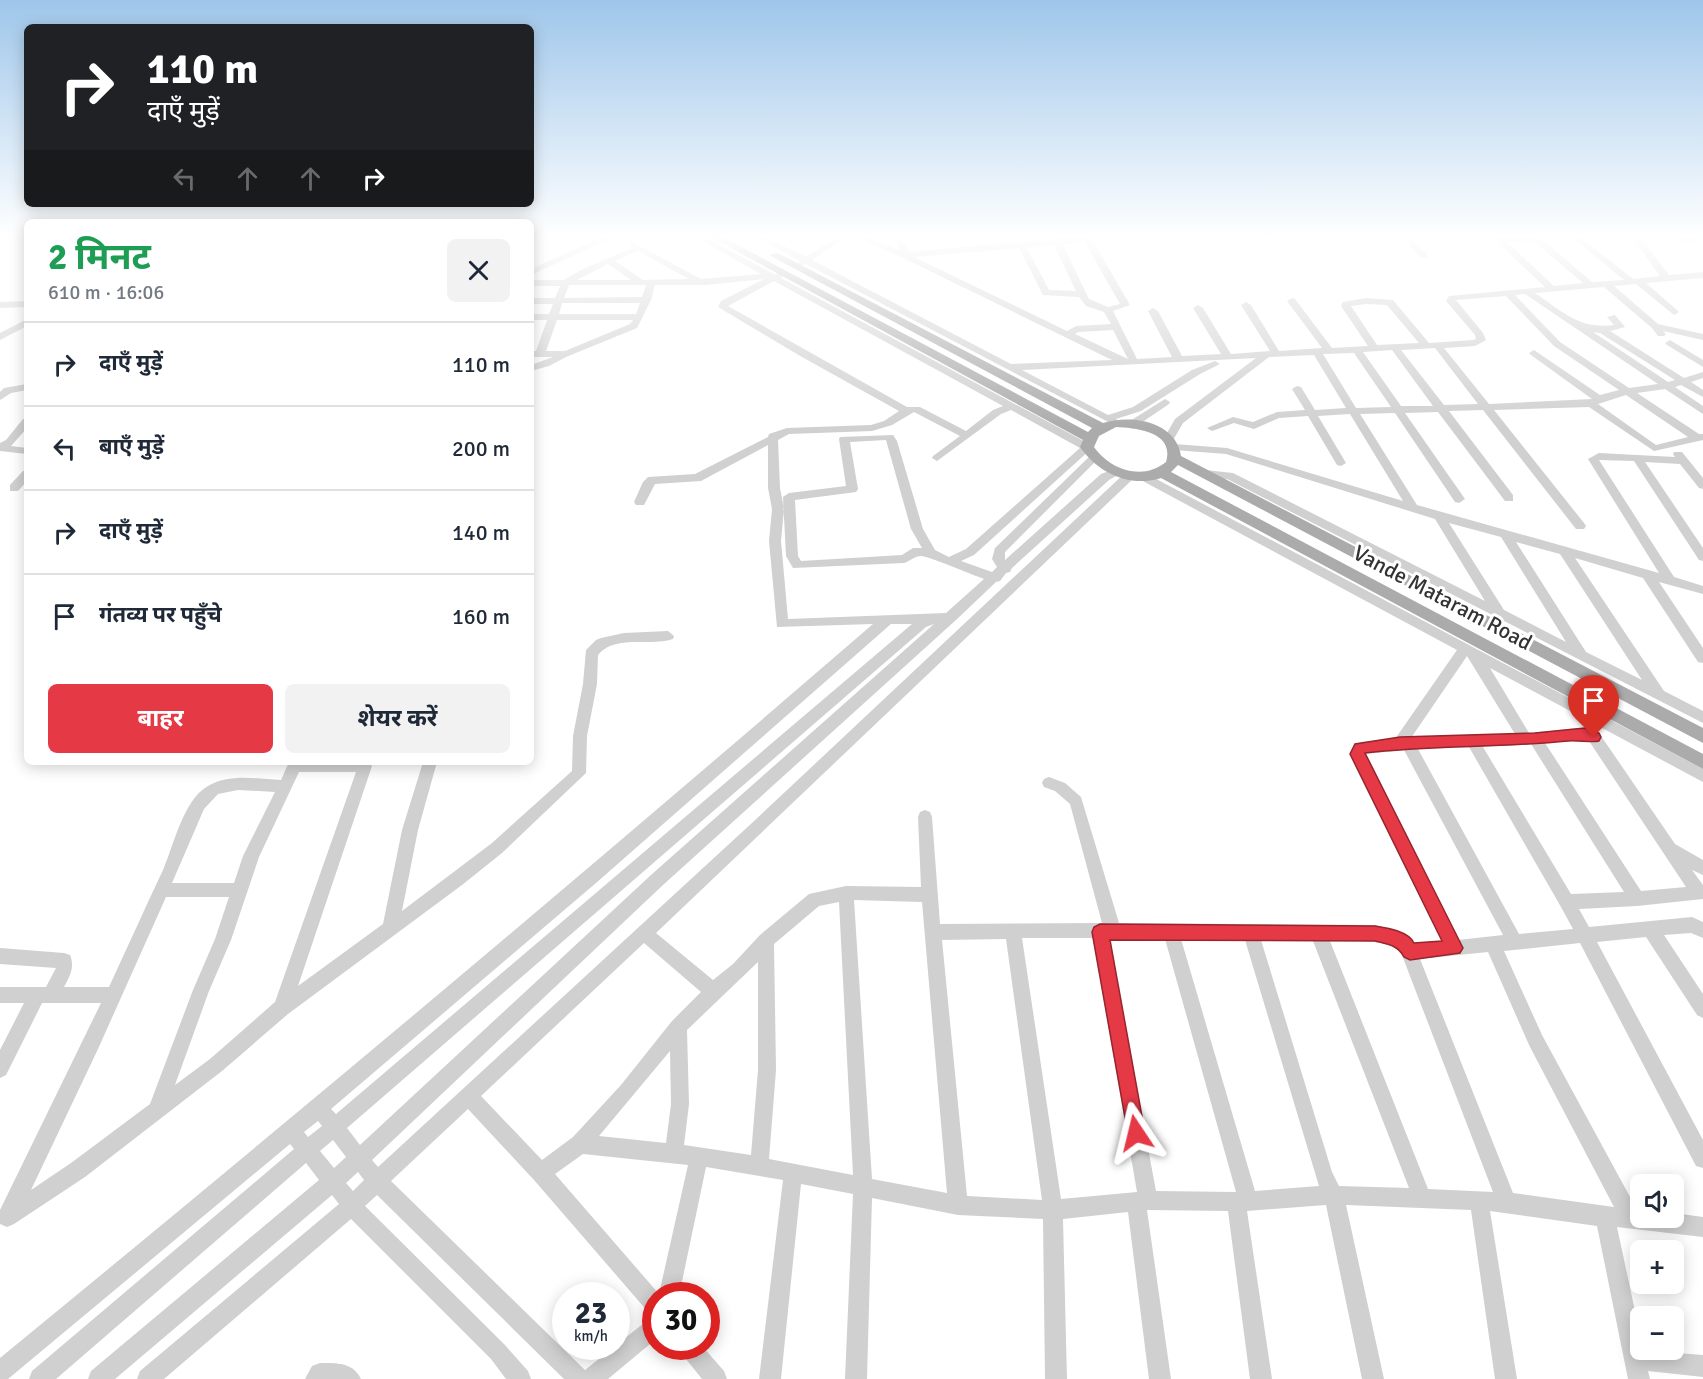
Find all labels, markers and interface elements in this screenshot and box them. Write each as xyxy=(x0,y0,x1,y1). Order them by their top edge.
text: 110 m xyxy=(147,44,258,95)
icon: right xyxy=(48,48,126,126)
text: दाएँ मुड़ें xyxy=(147,95,220,128)
icon: left xyxy=(168,162,201,195)
icon: ahead xyxy=(231,162,264,195)
icon: ahead xyxy=(294,162,327,195)
icon: right xyxy=(357,162,390,195)
text: 2 मिनट xyxy=(48,235,151,280)
button: close xyxy=(447,239,510,302)
text: 610 m · 16:06 xyxy=(48,280,164,305)
icon: right xyxy=(48,348,81,381)
text: दाएँ मुड़ें xyxy=(99,349,163,376)
text: 110 m xyxy=(452,351,510,378)
icon: left xyxy=(48,432,81,465)
text: बाएँ मुड़ें xyxy=(99,433,164,460)
text: 200 m xyxy=(452,435,510,462)
icon: right xyxy=(48,516,81,549)
text: दाएँ मुड़ें xyxy=(99,517,163,544)
text: 140 m xyxy=(452,519,510,546)
street label: Vande Mataram Road xyxy=(1349,539,1537,656)
icon: arrive xyxy=(48,600,81,633)
text: गंतव्य पर पहुँचे xyxy=(99,601,222,628)
text: 160 m xyxy=(452,603,510,630)
pin xyxy=(1568,675,1619,737)
button: बाहर xyxy=(48,684,273,753)
button: शेयर करें xyxy=(285,684,510,753)
icon: arrive xyxy=(1577,684,1610,717)
position arrow xyxy=(1104,1101,1168,1165)
map controls xyxy=(1630,1174,1684,1360)
button: sound xyxy=(1630,1174,1684,1228)
button: + xyxy=(1630,1240,1684,1294)
speed limit sign: 30 xyxy=(642,1282,720,1360)
text: 23 xyxy=(575,1295,607,1332)
button: − xyxy=(1630,1306,1684,1360)
text: km/h xyxy=(574,1327,608,1345)

